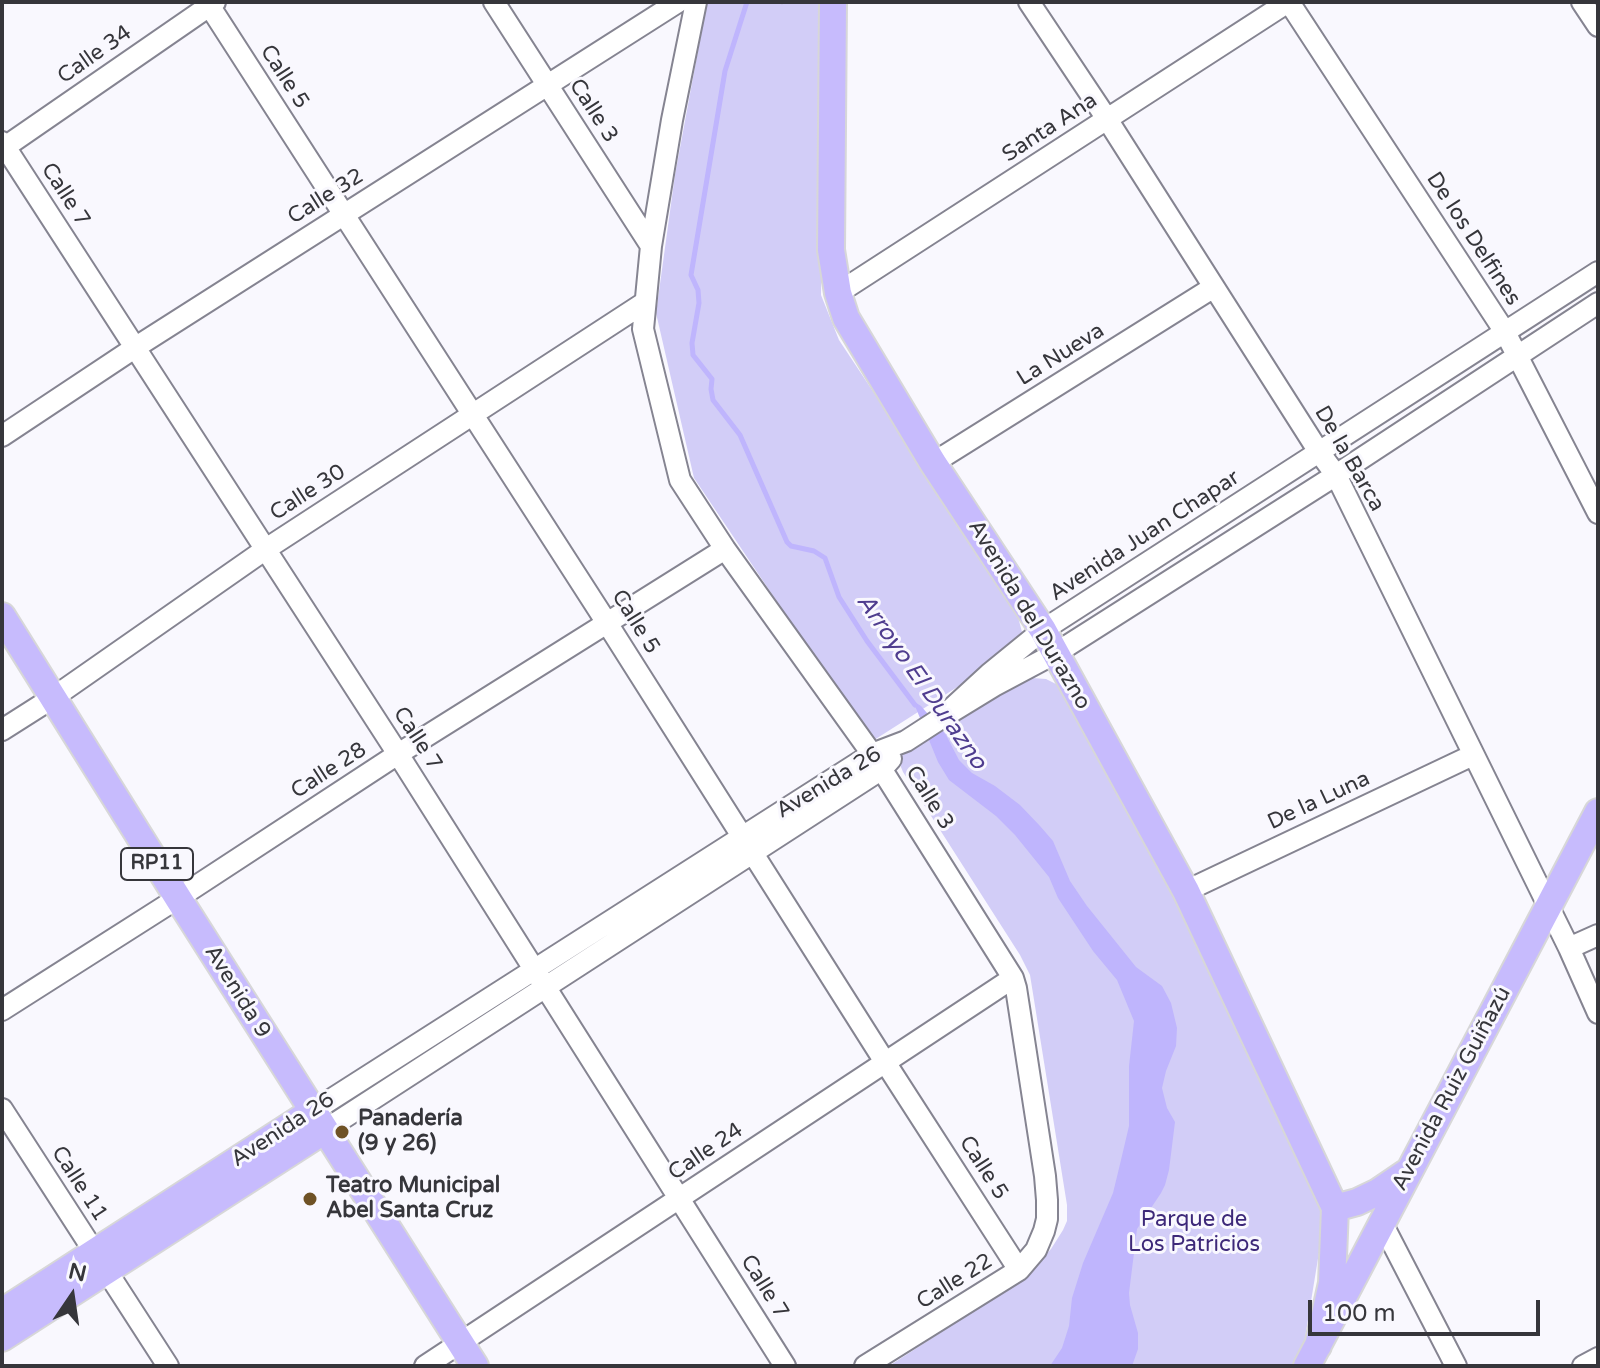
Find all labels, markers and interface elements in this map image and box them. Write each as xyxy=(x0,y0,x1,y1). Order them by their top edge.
street label: Calle 34 xyxy=(53,20,137,90)
street label: Calle 5 xyxy=(254,40,314,114)
street label: Calle 3 xyxy=(563,74,623,148)
street label: Santa Ana xyxy=(998,88,1102,168)
street label: Calle 7 xyxy=(35,158,95,232)
street label: Calle 32 xyxy=(283,163,369,231)
street label: De los Delfines xyxy=(1420,167,1526,311)
street label: La Nueva xyxy=(1013,318,1109,392)
street label: De la Barca xyxy=(1308,401,1390,517)
street label: Calle 30 xyxy=(265,459,351,527)
street label: Avenida Juan Chapar xyxy=(1045,465,1245,607)
street label: Avenida del Durazno xyxy=(962,516,1096,714)
street label: Calle 5 xyxy=(605,585,665,659)
water label: Arroyo El Durazno xyxy=(850,589,992,775)
street label: Calle 7 xyxy=(387,702,447,776)
street label: Calle 28 xyxy=(286,737,372,805)
street label: Avenida 26 xyxy=(772,741,886,825)
street label: Calle 3 xyxy=(899,761,959,835)
street label: De la Luna xyxy=(1264,766,1374,836)
road number: RP11 xyxy=(121,848,193,880)
street label: Avenida 9 xyxy=(198,941,276,1043)
street label: Avenida Ruiz Guiñazú xyxy=(1387,982,1517,1196)
street label: Avenida 26 xyxy=(226,1087,340,1173)
place label: Panadería (9 y 26) xyxy=(358,1106,463,1158)
street label: Calle 24 xyxy=(664,1117,748,1187)
marker: Panadería (9 y 26) xyxy=(333,1123,351,1141)
street label: Calle 5 xyxy=(953,1131,1013,1205)
street label: Calle 11 xyxy=(45,1141,113,1227)
place label: Teatro Municipal Abel Santa Cruz xyxy=(326,1173,500,1224)
marker: Teatro Municipal Abel Santa Cruz xyxy=(301,1190,319,1208)
park label: Parque de Los Patricios xyxy=(1128,1207,1260,1258)
street label: Calle 22 xyxy=(912,1248,998,1316)
street label: Calle 7 xyxy=(734,1250,794,1324)
north arrow xyxy=(32,1256,112,1336)
text: N xyxy=(66,1258,89,1287)
scale bar xyxy=(1312,1284,1544,1334)
text: 100 m xyxy=(1322,1299,1396,1328)

